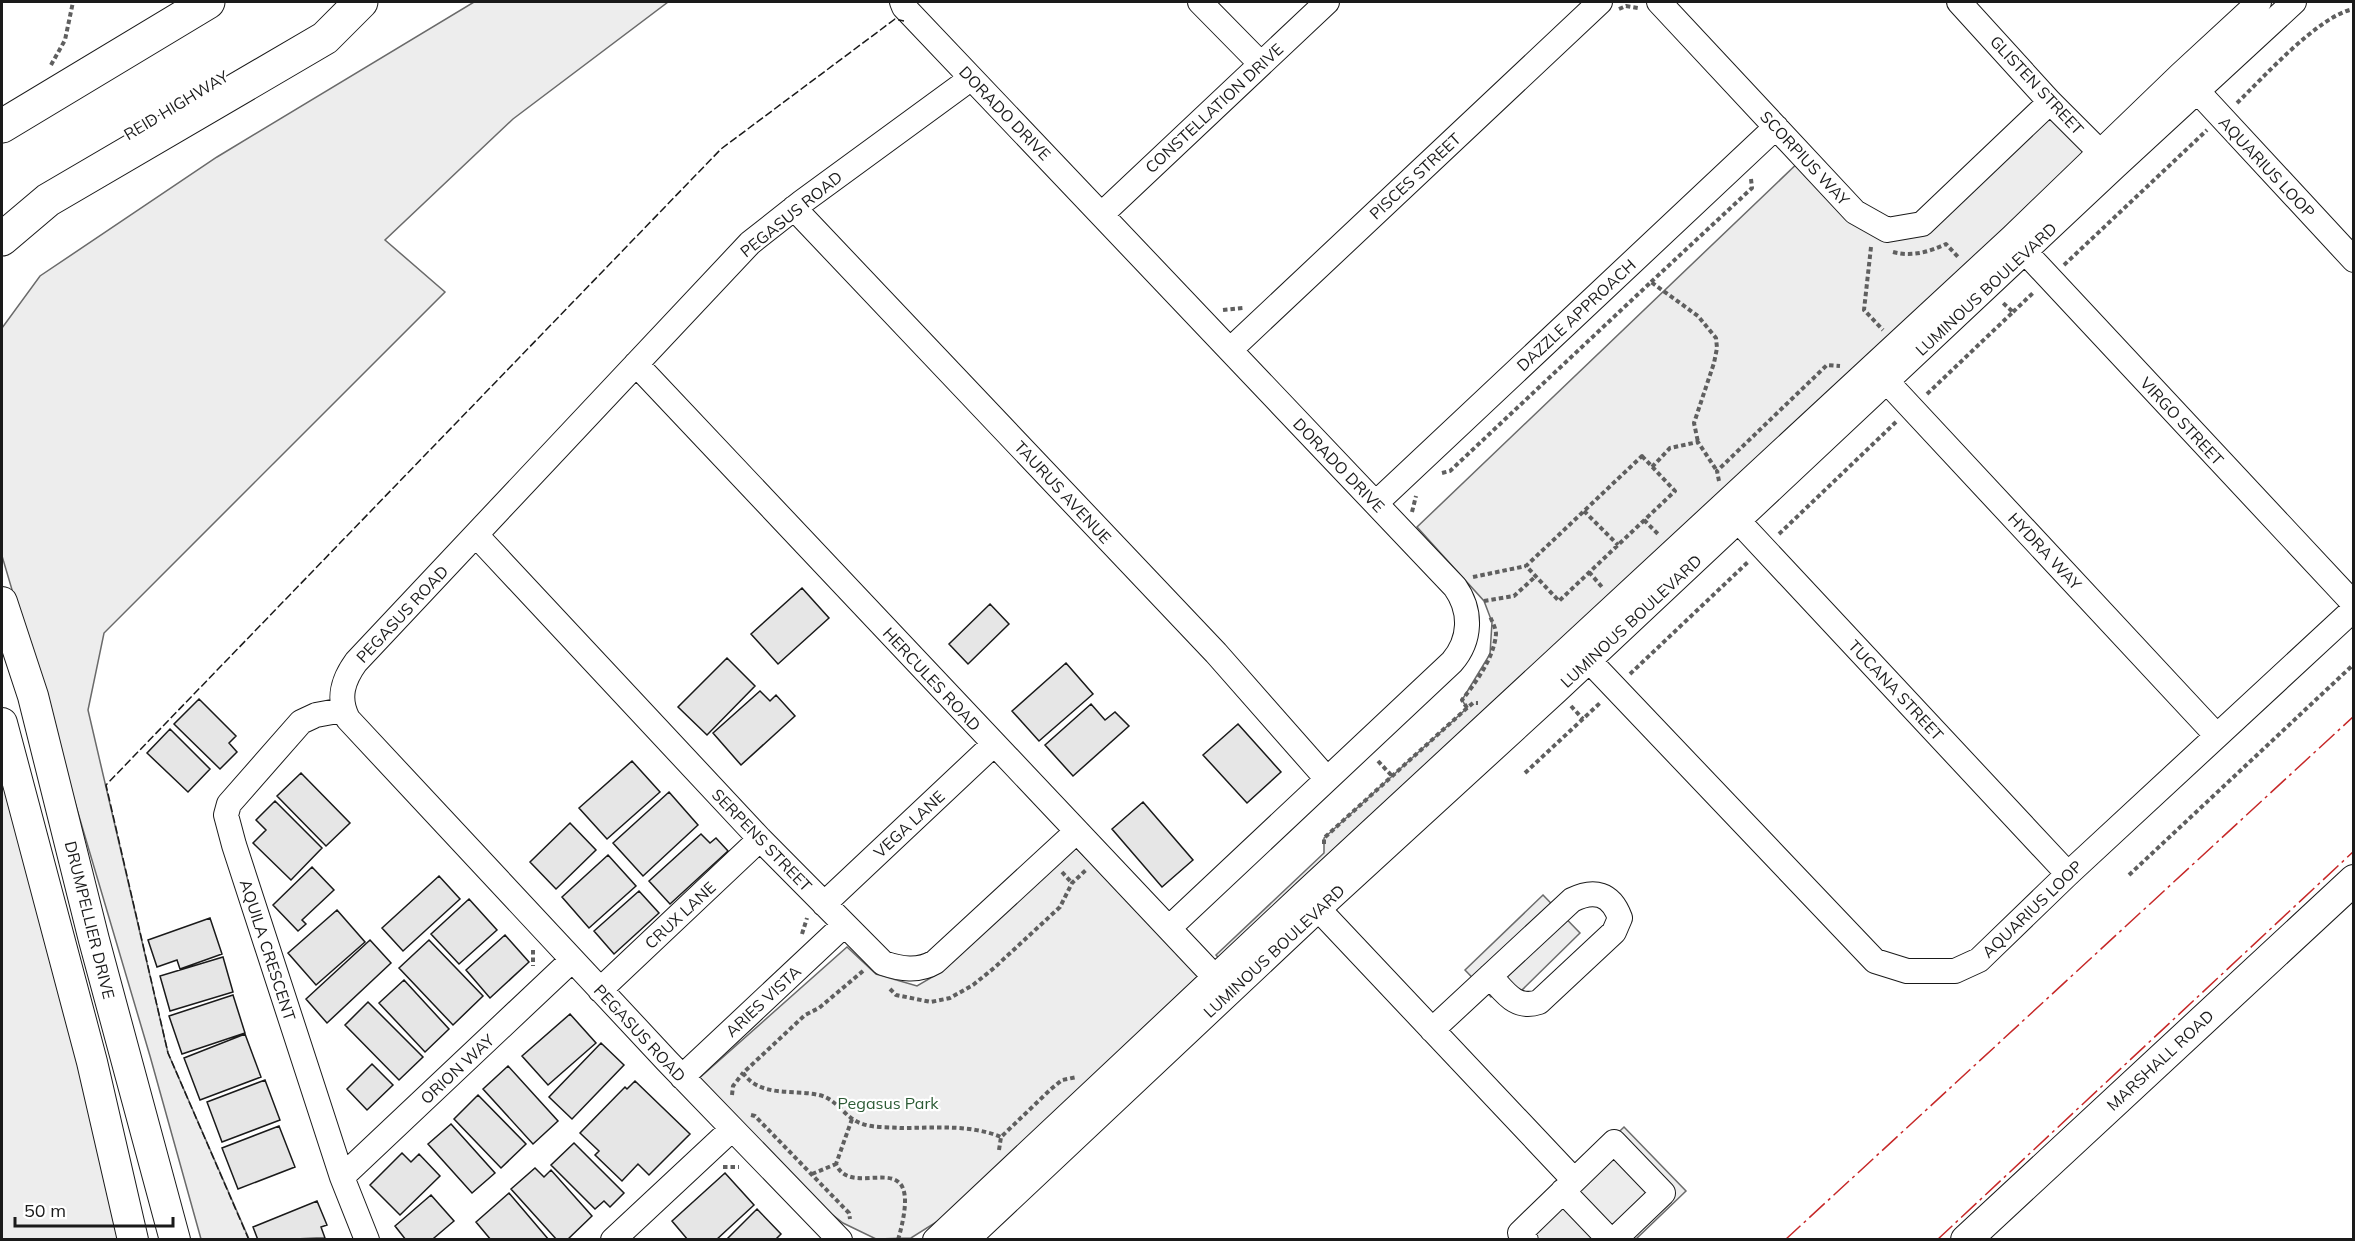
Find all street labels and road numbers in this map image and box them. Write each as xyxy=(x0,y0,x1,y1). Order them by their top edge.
street label: GLISTEN STREET xyxy=(1986,31,2088,139)
street label: CONSTELLATION DRIVE xyxy=(1141,39,1287,177)
street label: DORADO DRIVE xyxy=(955,62,1055,164)
street label: REID HIGHWAY xyxy=(120,66,232,144)
street label: SCORPIUS WAY xyxy=(1756,107,1854,210)
street label: AQUARIUS LOOP xyxy=(2215,112,2319,222)
street label: PISCES STREET xyxy=(1365,128,1465,223)
street label: PEGASUS ROAD xyxy=(736,167,846,261)
street label: LUMINOUS BOULEVARD xyxy=(1911,218,2061,360)
street label: DAZZLE APPROACH xyxy=(1512,255,1640,375)
street label: VIRGO STREET xyxy=(2136,373,2228,469)
street label: DORADO DRIVE xyxy=(1289,414,1389,516)
street label: TAURUS AVENUE xyxy=(1010,436,1116,548)
street label: HYDRA WAY xyxy=(2004,508,2086,594)
street label: LUMINOUS BOULEVARD xyxy=(1556,550,1706,692)
street label: PEGASUS ROAD xyxy=(352,561,452,667)
street label: HERCULES ROAD xyxy=(879,623,985,735)
street label: TUCANA STREET xyxy=(1844,635,1948,745)
street label: SERPENS STREET xyxy=(708,784,816,896)
street label: VEGA LANE xyxy=(869,786,949,862)
street label: DRUMPELLIER DRIVE xyxy=(61,839,119,1001)
street label: AQUARIUS LOOP xyxy=(1978,856,2086,962)
street label: AQUILA CRESCENT xyxy=(236,877,300,1023)
street label: CRUX LANE xyxy=(640,877,720,953)
street label: LUMINOUS BOULEVARD xyxy=(1199,880,1349,1022)
street label: ARIES VISTA xyxy=(721,961,805,1041)
street label: PEGASUS ROAD xyxy=(590,980,690,1086)
street label: MARSHALL ROAD xyxy=(2102,1005,2218,1115)
street label: ORION WAY xyxy=(416,1030,498,1108)

